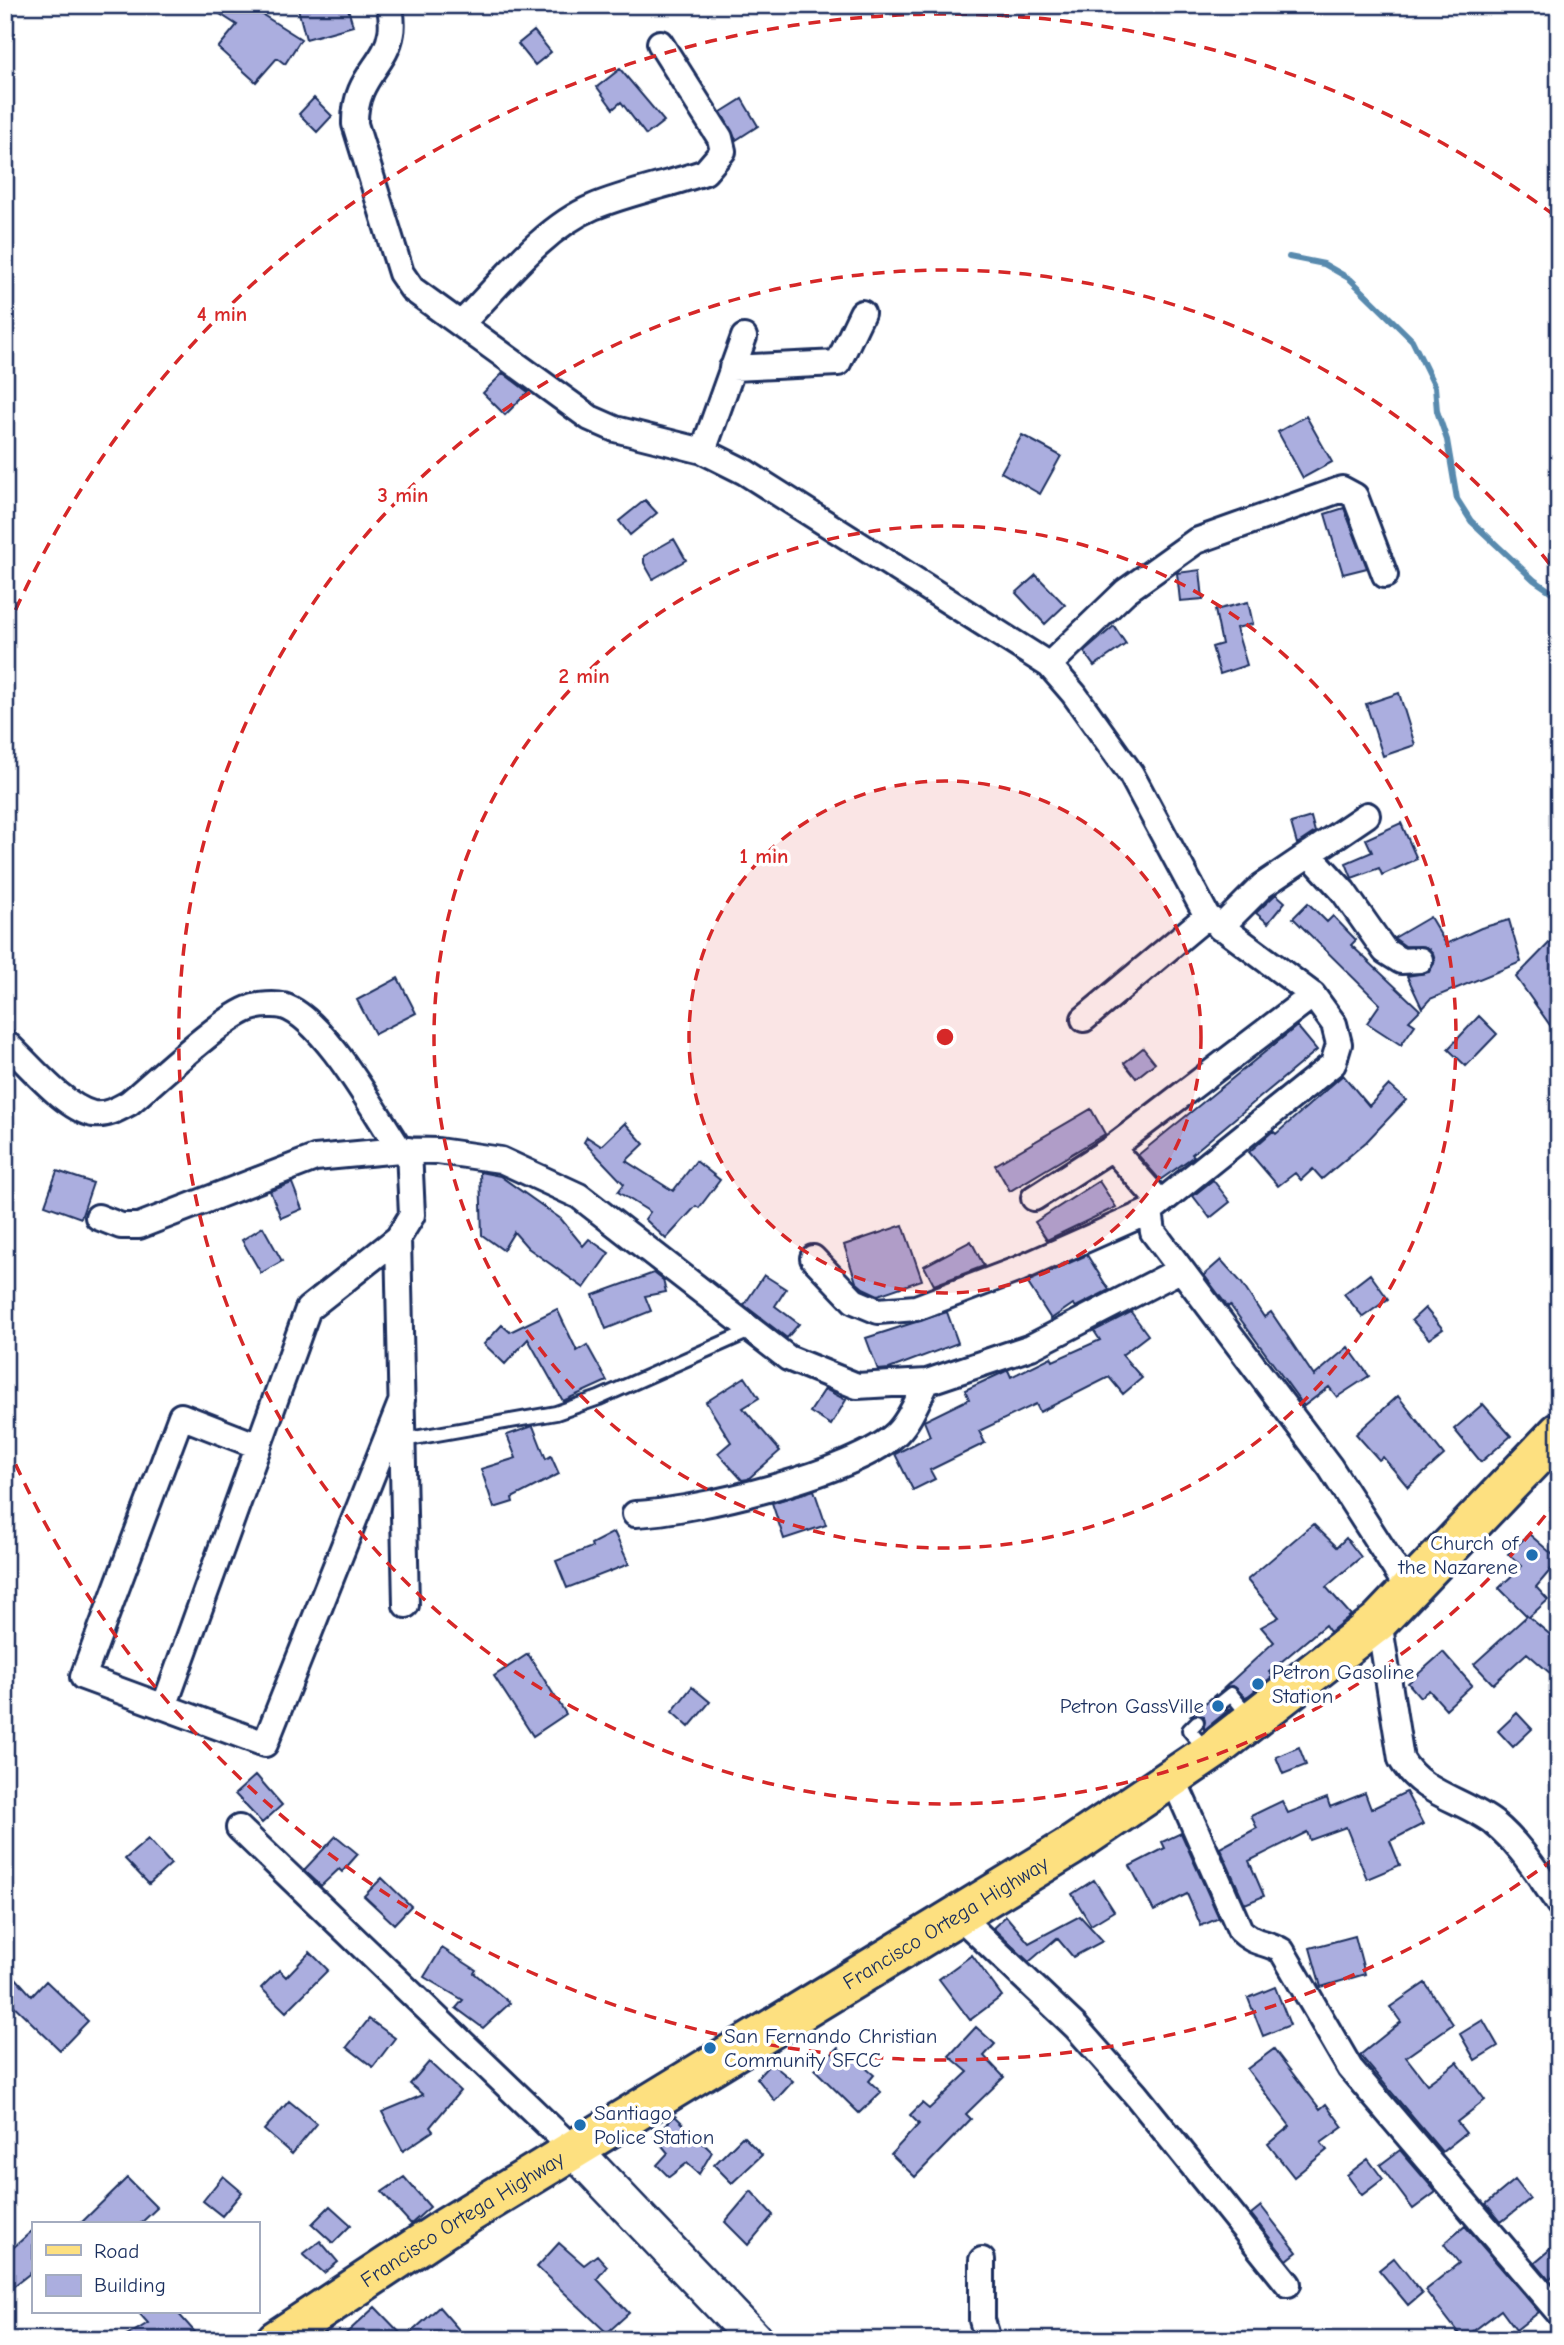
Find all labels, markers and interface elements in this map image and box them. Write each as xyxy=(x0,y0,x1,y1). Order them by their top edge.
text: 4 min xyxy=(197,302,247,326)
text: 3 min xyxy=(377,483,429,507)
text: 2 min xyxy=(558,664,610,688)
text: 1 min xyxy=(740,844,788,868)
centre of rings xyxy=(933,1025,957,1049)
place label: Church of the Nazarene xyxy=(1397,1531,1519,1579)
marker: Church of the Nazarene xyxy=(1524,1547,1540,1563)
place label: Petron Gasoline Station xyxy=(1272,1660,1414,1708)
marker: Petron Gasoline Station xyxy=(1250,1676,1266,1692)
place label: Petron GassVille xyxy=(1060,1694,1204,1718)
marker: Petron GassVille xyxy=(1210,1698,1226,1714)
street label: Francisco Ortega Highway xyxy=(839,1851,1053,1995)
place label: San Fernando Christian Community SFCC xyxy=(724,2024,937,2072)
marker: San Fernando Christian Community SFCC xyxy=(702,2040,718,2056)
place label: Santiago Police Station xyxy=(594,2101,714,2149)
marker: Santiago Police Station xyxy=(572,2117,588,2133)
street label: Francisco Ortega Highway xyxy=(356,2146,569,2293)
legend xyxy=(32,2222,259,2314)
text: Road xyxy=(94,2239,139,2263)
text: Building xyxy=(94,2273,166,2297)

